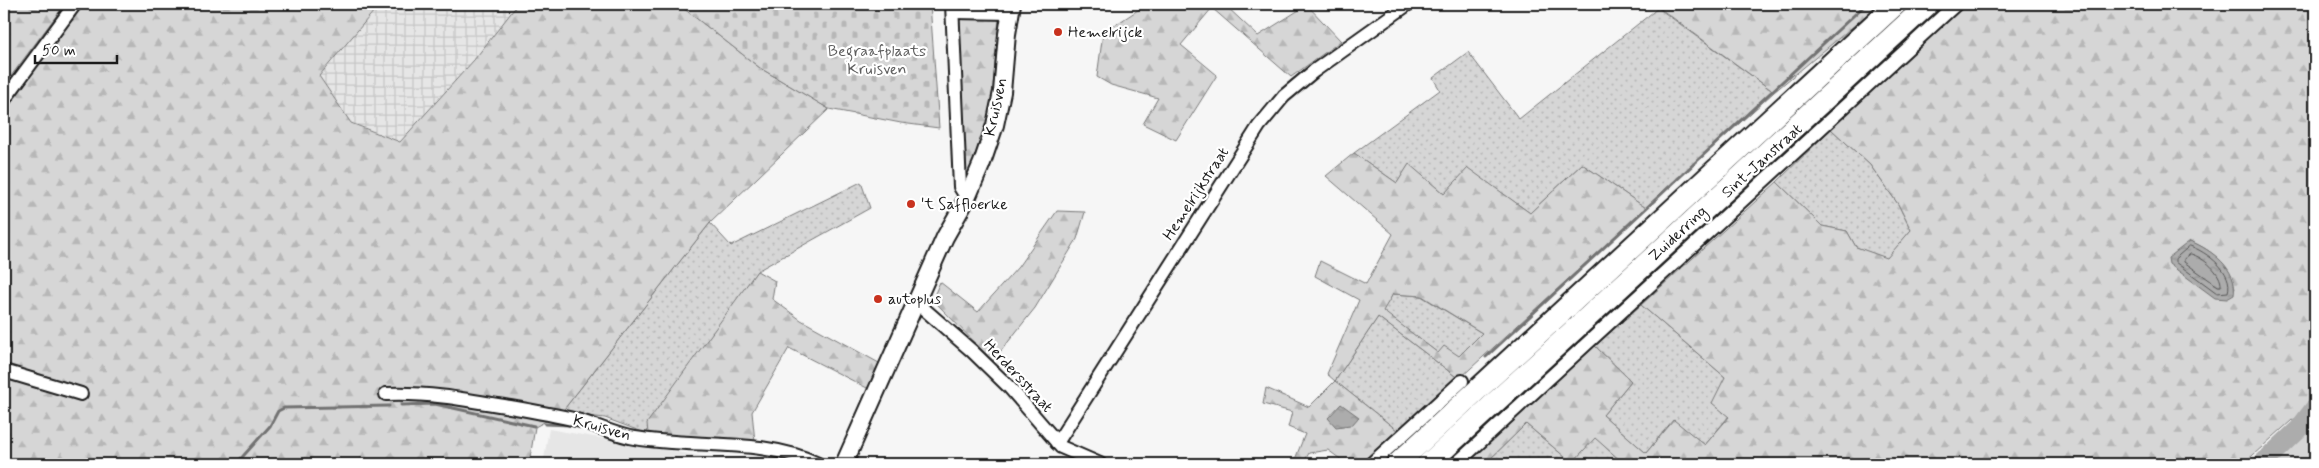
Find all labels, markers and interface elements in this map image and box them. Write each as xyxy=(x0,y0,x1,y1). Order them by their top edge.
place label: Hemelrijck xyxy=(1068,22,1142,43)
marker: Hemelrijck xyxy=(1052,26,1064,38)
scale bar xyxy=(35,32,118,64)
text: 50 m xyxy=(42,41,76,61)
park label: Begraafplaats Kruisven xyxy=(828,41,926,80)
street label: Kruisven xyxy=(980,76,1012,138)
street label: Sint-Janstraat xyxy=(1717,119,1807,203)
street label: Hemelrijkstraat xyxy=(1158,143,1234,245)
place label: 't Saffloerke xyxy=(921,194,1008,215)
marker: 't Saffloerke xyxy=(905,198,917,210)
street label: Zuiderring xyxy=(1644,201,1713,267)
place label: autoplus xyxy=(888,289,941,310)
marker: autoplus xyxy=(872,293,884,305)
street label: Herdersstraat xyxy=(979,335,1057,417)
street label: Kruisven xyxy=(571,410,633,446)

